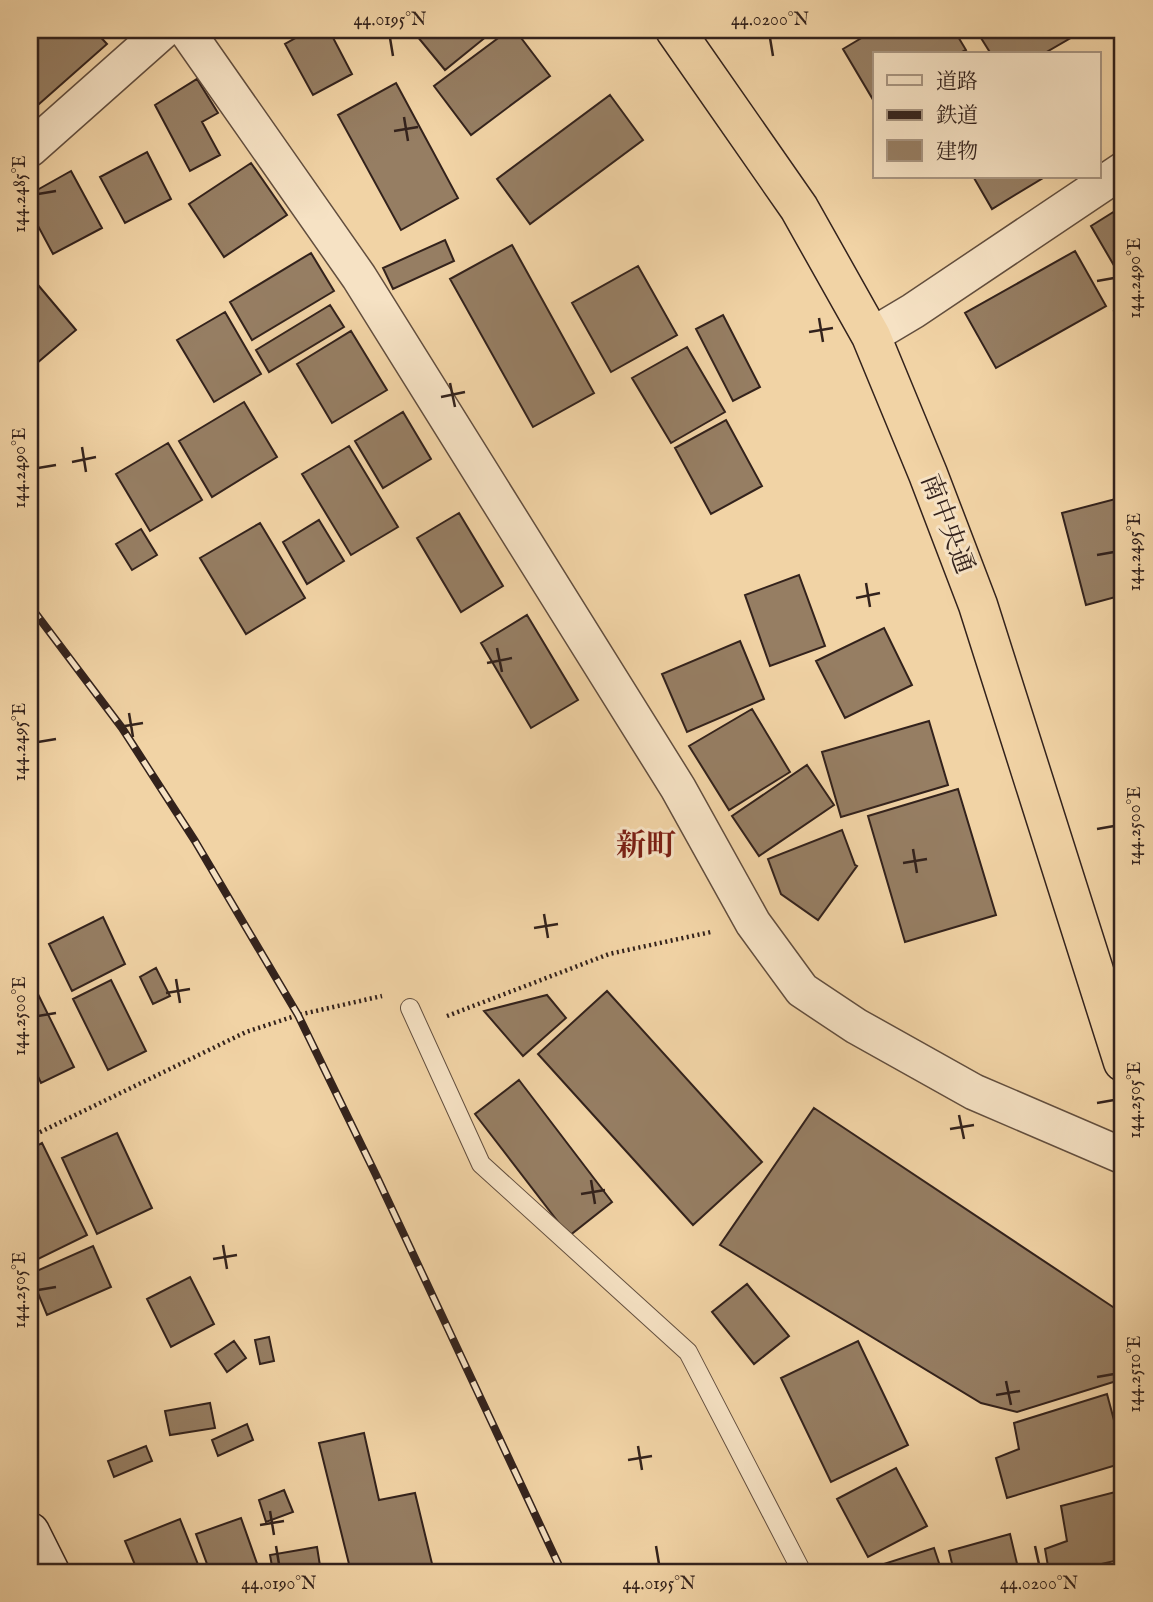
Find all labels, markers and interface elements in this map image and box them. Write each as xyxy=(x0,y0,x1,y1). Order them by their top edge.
text: 44.0195°N xyxy=(353,9,427,32)
text: 44.0200°N xyxy=(731,9,810,32)
legend xyxy=(873,52,1100,178)
text: 道路 xyxy=(936,69,978,96)
text: 鉄道 xyxy=(936,103,978,130)
text: 建物 xyxy=(936,139,978,166)
text: 144.2485°E xyxy=(9,155,32,233)
text: 144.2490°E xyxy=(1124,238,1147,318)
text: 144.2490°E xyxy=(9,428,32,508)
street label: 南中央通 xyxy=(913,470,981,578)
text: 144.2495°E xyxy=(1124,513,1147,591)
text: 144.2495°E xyxy=(9,703,32,781)
text: 144.2500°E xyxy=(1124,786,1147,866)
district label: 新町 xyxy=(616,828,676,866)
text: 144.2500°E xyxy=(9,976,32,1056)
text: 144.2505°E xyxy=(1124,1061,1147,1139)
text: 144.2505°E xyxy=(9,1251,32,1329)
text: 144.2510°E xyxy=(1124,1335,1147,1413)
text: 44.0190°N xyxy=(241,1573,317,1596)
text: 44.0195°N xyxy=(622,1573,696,1596)
text: 44.0200°N xyxy=(1000,1573,1079,1596)

